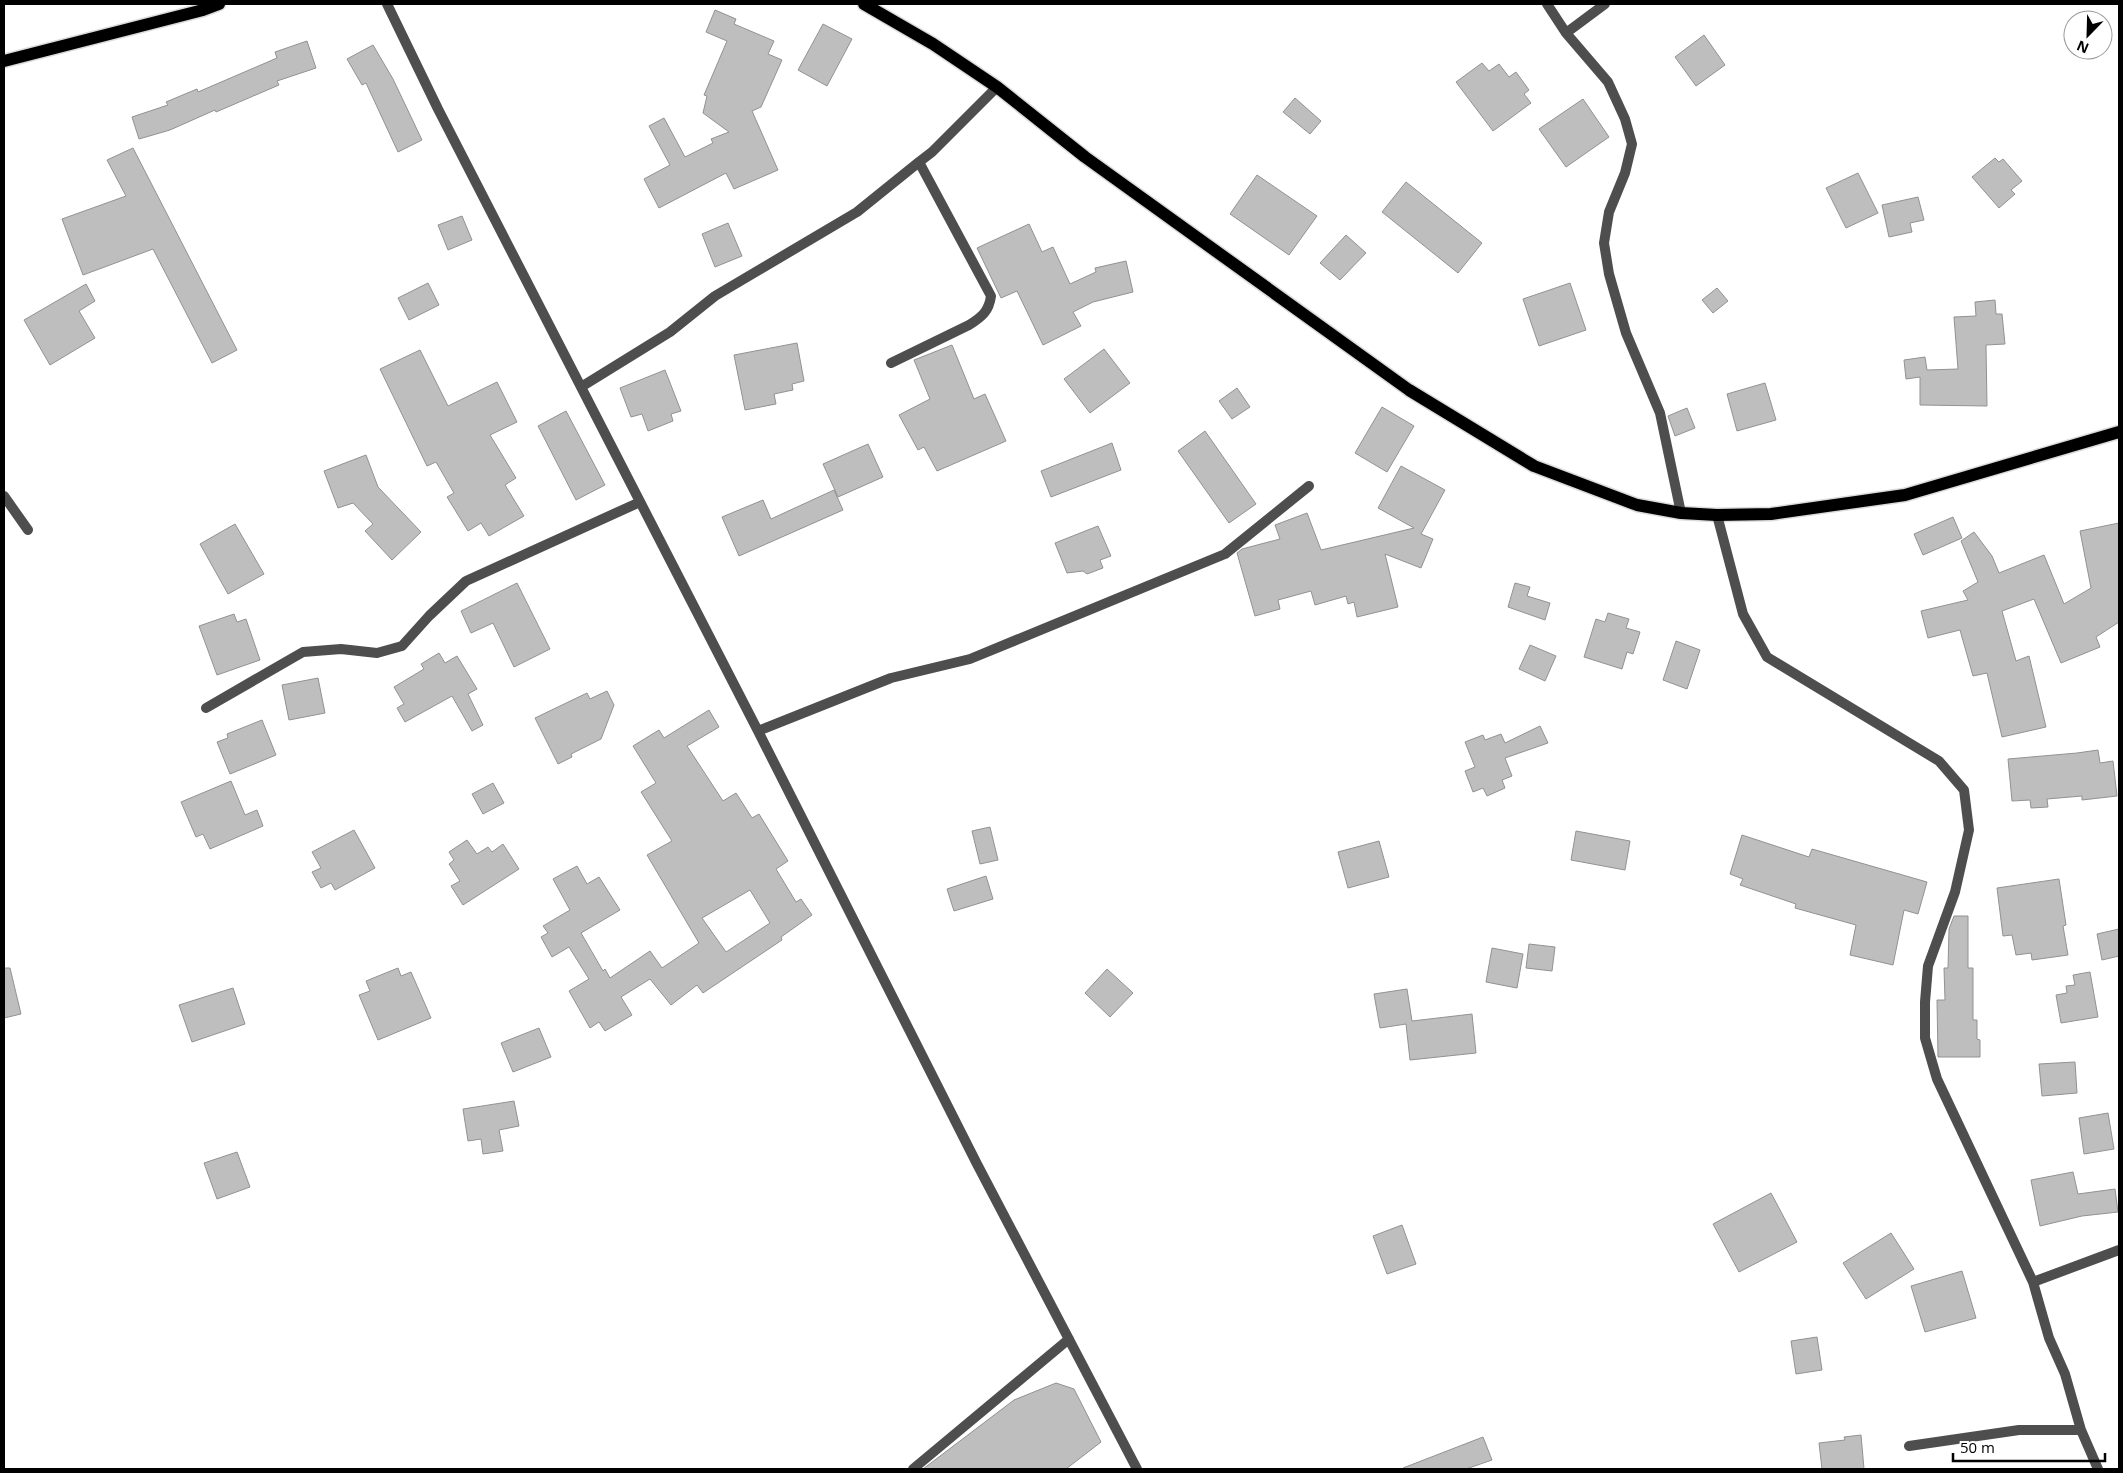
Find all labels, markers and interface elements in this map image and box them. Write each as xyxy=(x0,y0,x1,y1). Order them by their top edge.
north arrow xyxy=(2063,10,2113,60)
text: N xyxy=(2074,36,2092,58)
scale bar xyxy=(1953,1430,2106,1462)
text: 50 m xyxy=(1960,1437,1995,1457)

